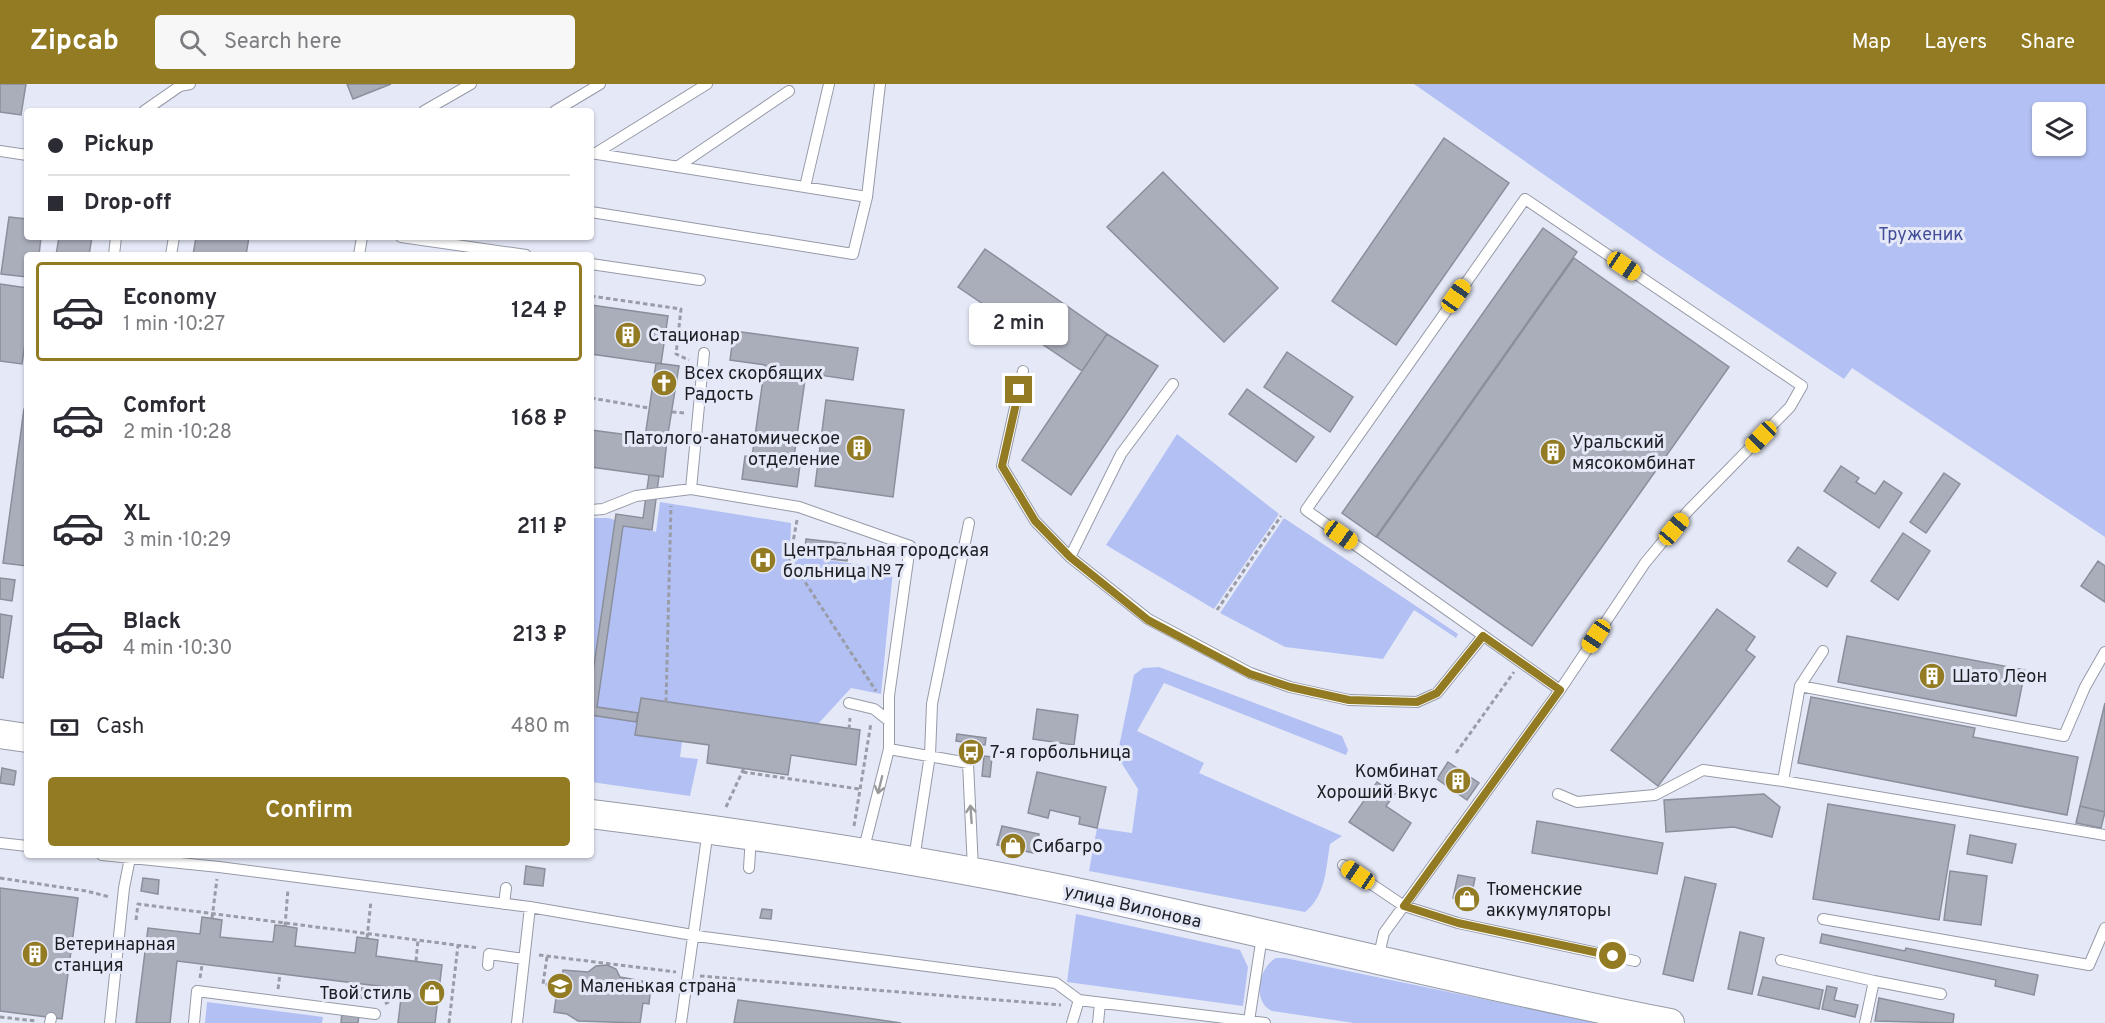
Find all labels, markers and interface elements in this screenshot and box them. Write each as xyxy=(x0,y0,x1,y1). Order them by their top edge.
search box xyxy=(155,15,575,69)
text: Zipcab xyxy=(30,24,119,60)
icon: search xyxy=(176,26,209,59)
text: Search here xyxy=(224,29,341,56)
text: Map xyxy=(1852,29,1891,56)
text: Layers xyxy=(1924,29,1987,56)
text: Share xyxy=(2020,29,2075,56)
map controls xyxy=(2032,102,2086,156)
button: layers xyxy=(2032,102,2086,156)
text: Pickup xyxy=(84,132,154,159)
text: Drop-off xyxy=(84,190,171,217)
park label: Труженик xyxy=(1878,224,1964,247)
car xyxy=(1604,248,1644,284)
car xyxy=(1438,276,1474,316)
icon: car xyxy=(51,285,105,339)
text: Economy xyxy=(123,285,217,312)
text: 124 ₽ xyxy=(511,298,567,325)
callout: 2 min xyxy=(970,303,1068,345)
text: 2 min xyxy=(993,311,1044,337)
text: 1 min · 10:27 xyxy=(123,312,225,338)
building icon: Стационар xyxy=(613,320,643,350)
place label: Стационар xyxy=(648,325,740,348)
place label: Всех скорбящих Радость xyxy=(684,363,823,407)
church icon: Всех скорбящих Радость xyxy=(649,368,679,398)
route end xyxy=(1005,376,1032,403)
icon: car xyxy=(51,393,105,447)
text: Comfort xyxy=(123,393,206,420)
text: 168 ₽ xyxy=(512,406,567,433)
car xyxy=(1742,418,1780,456)
text: 2 min · 10:28 xyxy=(123,420,232,446)
place label: Патолого-анатомическое отделение xyxy=(624,428,840,472)
place label: Уральский мясокомбинат xyxy=(1572,432,1695,476)
building icon: Патолого-анатомическое отделение xyxy=(844,433,874,463)
building icon: Уральский мясокомбинат xyxy=(1538,437,1568,467)
icon: car xyxy=(51,501,105,555)
text: XL xyxy=(123,501,150,528)
car xyxy=(1656,509,1692,549)
text: 211 ₽ xyxy=(517,514,567,541)
car xyxy=(1321,517,1361,553)
text: 3 min · 10:29 xyxy=(123,528,231,554)
place label: Центральная городская больница № 7 xyxy=(783,540,989,584)
hospital icon: Центральная городская больница № 7 xyxy=(748,545,778,575)
icon: car xyxy=(51,609,105,663)
text: Black xyxy=(123,609,181,636)
car xyxy=(1578,616,1614,656)
text: 213 ₽ xyxy=(512,622,567,649)
text: 4 min · 10:30 xyxy=(123,636,232,662)
building icon: Шато Леон xyxy=(1917,661,1947,691)
place label: Шато Леон xyxy=(1952,666,2047,689)
icon: cash xyxy=(48,711,81,744)
text: Cash xyxy=(96,714,145,741)
text: 480 m xyxy=(511,714,570,740)
bus stop icon: 7-я горбольница xyxy=(956,737,986,767)
place label: 7-я горбольница xyxy=(990,742,1131,765)
place label: Комбинат Хороший Вкус xyxy=(1316,761,1438,805)
building icon: Комбинат Хороший Вкус xyxy=(1443,766,1473,796)
one-way arrow xyxy=(873,775,885,794)
button: Confirm xyxy=(48,777,570,846)
one-way arrow xyxy=(965,805,976,825)
shop icon: Сибагро xyxy=(998,831,1028,861)
place label: Сибагро xyxy=(1032,836,1102,859)
car xyxy=(1338,857,1378,893)
place label: Тюменские аккумуляторы xyxy=(1486,879,1611,923)
street label: улица Вилонова xyxy=(1062,880,1204,934)
shop icon: Тюменские аккумуляторы xyxy=(1452,884,1482,914)
place label: Ветеринарная станция xyxy=(54,934,176,978)
building icon: Ветеринарная станция xyxy=(20,939,50,969)
route start xyxy=(1599,942,1626,969)
school or university icon: Маленькая страна xyxy=(545,971,575,1001)
place label: Маленькая страна xyxy=(580,976,736,999)
shop icon: Твой стиль xyxy=(417,978,447,1008)
place label: Твой стиль xyxy=(319,983,412,1006)

